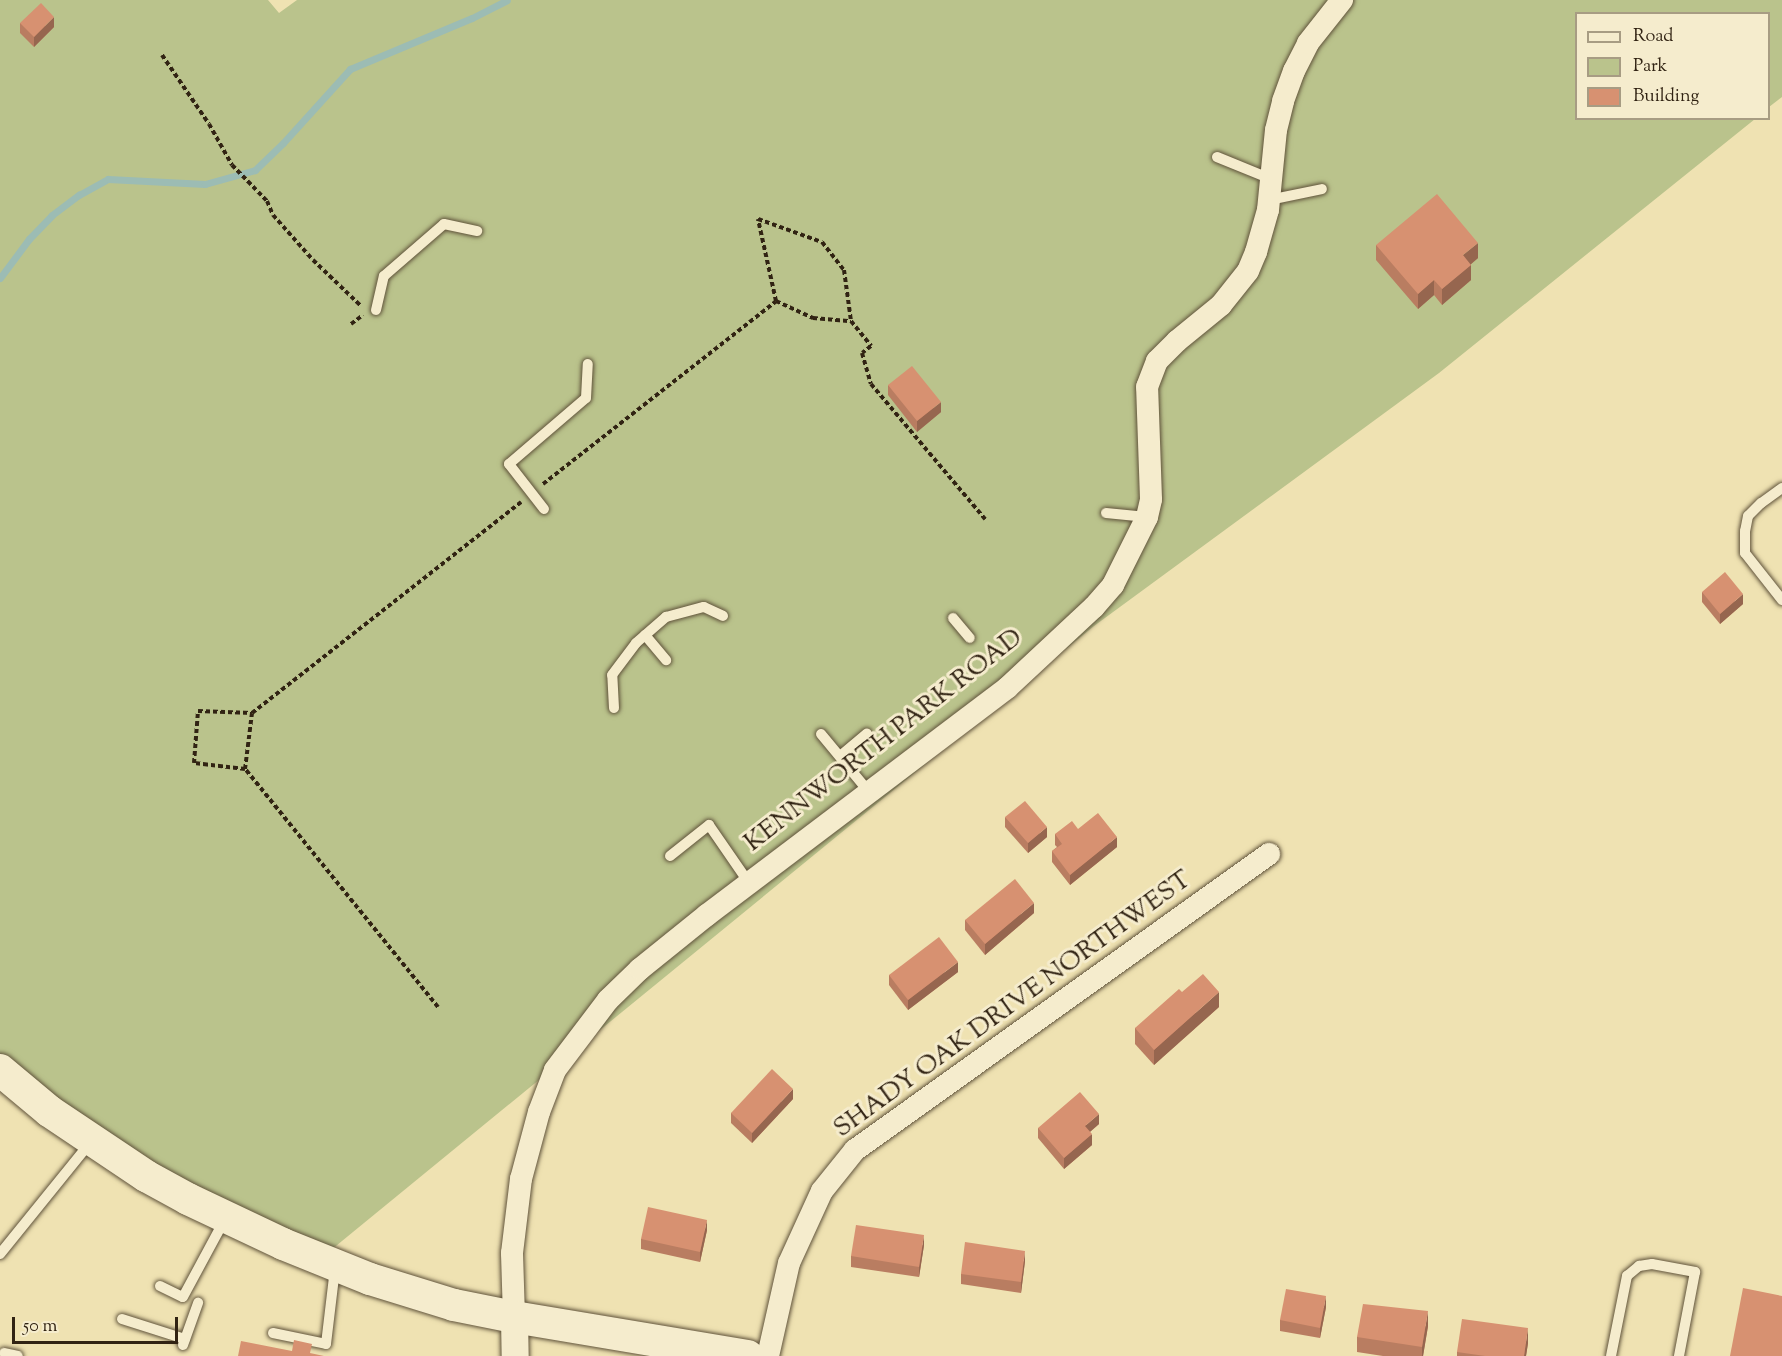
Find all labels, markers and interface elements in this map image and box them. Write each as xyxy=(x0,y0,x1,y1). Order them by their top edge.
legend xyxy=(1575,12,1770,120)
text: Road xyxy=(1633,24,1673,50)
text: Park xyxy=(1633,54,1667,80)
text: Building xyxy=(1633,84,1699,110)
street label: KENNWORTH PARK ROAD xyxy=(739,623,1029,859)
street label: SHADY OAK DRIVE NORTHWEST xyxy=(828,865,1198,1145)
scale bar xyxy=(15,1305,182,1343)
text: 50 m xyxy=(23,1314,57,1340)

